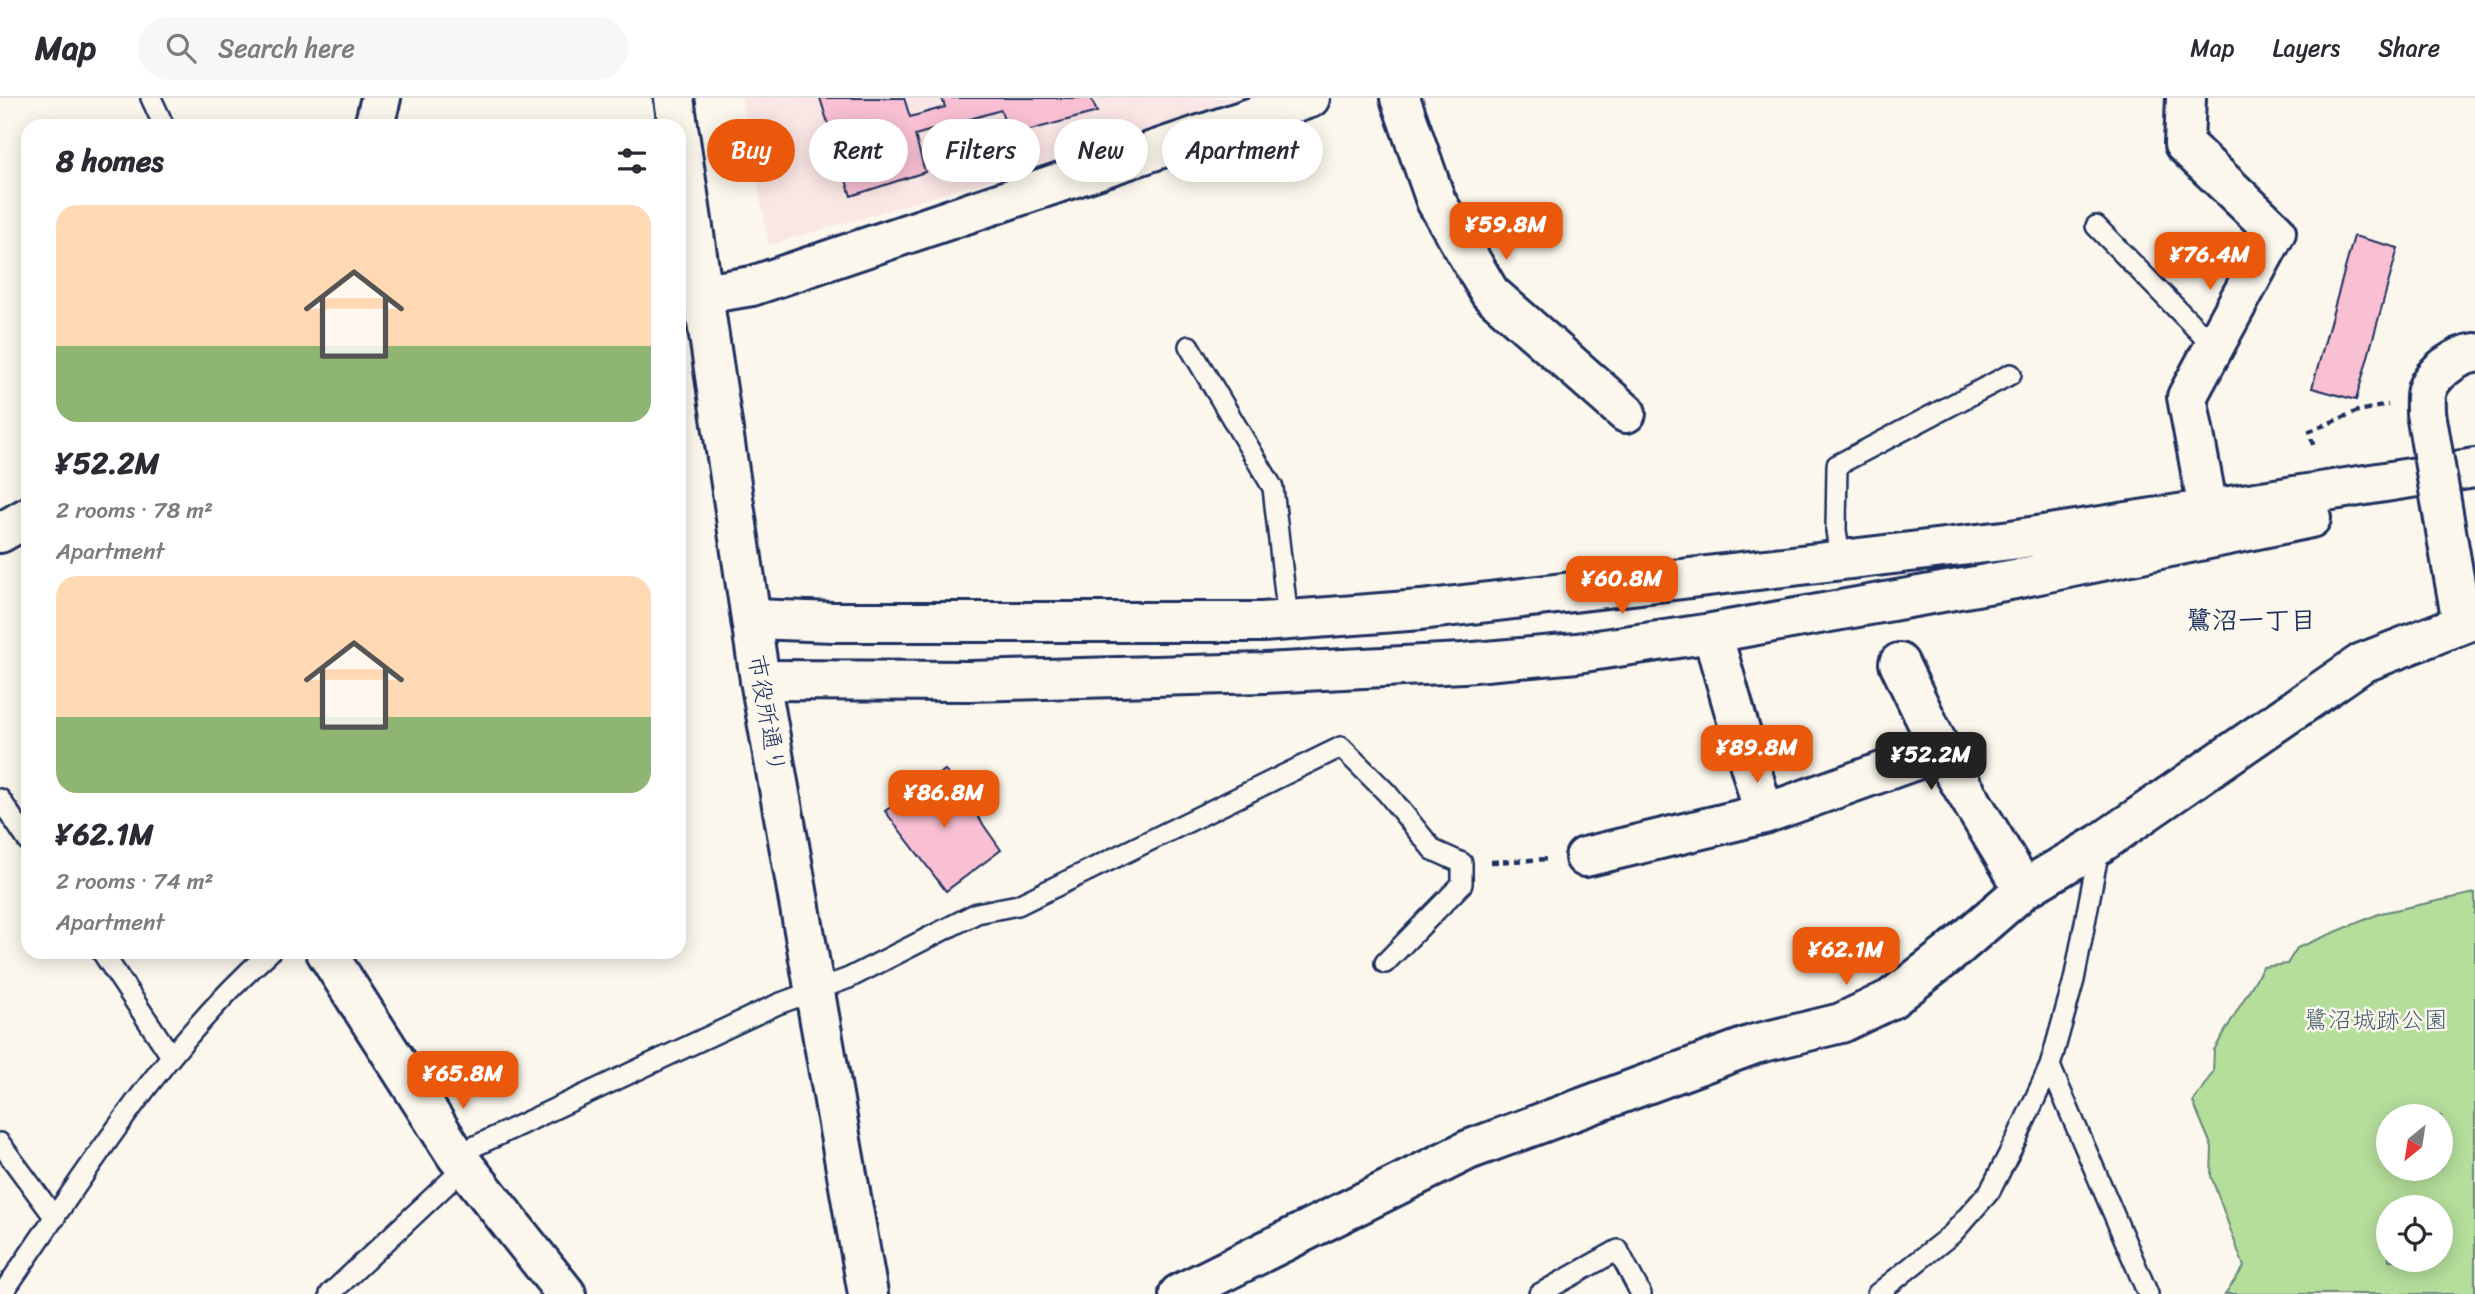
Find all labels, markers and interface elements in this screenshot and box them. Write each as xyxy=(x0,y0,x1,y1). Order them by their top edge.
search box xyxy=(138,17,628,80)
text: Map xyxy=(35,19,96,77)
text: Search here xyxy=(218,25,355,71)
text: Map xyxy=(2190,27,2235,69)
text: Layers xyxy=(2273,27,2340,69)
text: Share xyxy=(2378,27,2440,69)
icon: search xyxy=(162,29,200,67)
chip: Buy xyxy=(707,119,795,182)
chip: Rent xyxy=(809,119,908,182)
chip: Filters xyxy=(922,119,1040,182)
chip: New xyxy=(1054,119,1148,182)
chip: Apartment xyxy=(1162,119,1323,182)
text: 8 homes xyxy=(56,134,164,188)
icon: filters xyxy=(613,142,651,180)
pin: ¥59.8M xyxy=(1449,202,1563,262)
text: ¥59.8M xyxy=(1466,204,1546,245)
pin: ¥76.4M xyxy=(2153,232,2267,292)
text: ¥76.4M xyxy=(2170,234,2250,275)
icon: home xyxy=(291,251,417,377)
text: ¥52.2M xyxy=(56,436,159,490)
text: 2 rooms · 78 m² xyxy=(56,490,213,531)
text: Apartment xyxy=(56,531,165,572)
pin: ¥60.8M xyxy=(1565,556,1679,616)
text: ¥60.8M xyxy=(1582,558,1662,599)
district label: 鷺沼一丁目 xyxy=(2186,597,2316,643)
icon: home xyxy=(291,622,417,748)
street label: 市役所通り xyxy=(736,651,798,777)
pin: ¥89.8M xyxy=(1700,726,1814,785)
text: ¥89.8M xyxy=(1717,727,1797,768)
pin: ¥52.2M xyxy=(1874,732,1988,792)
text: ¥52.2M xyxy=(1891,734,1971,775)
pin: ¥86.8M xyxy=(887,770,1001,830)
text: ¥86.8M xyxy=(904,772,984,813)
text: ¥62.1M xyxy=(56,807,153,861)
text: 2 rooms · 74 m² xyxy=(56,861,213,902)
text: Apartment xyxy=(56,902,165,943)
pin: ¥62.1M xyxy=(1789,928,1903,987)
text: ¥62.1M xyxy=(1809,929,1883,970)
park label: 鷺沼城跡公園 xyxy=(2304,999,2448,1041)
pin: ¥65.8M xyxy=(406,1052,520,1111)
text: ¥65.8M xyxy=(423,1053,503,1094)
north arrow xyxy=(2376,1104,2454,1181)
map controls xyxy=(2376,1104,2453,1272)
button: locate xyxy=(2376,1195,2453,1272)

